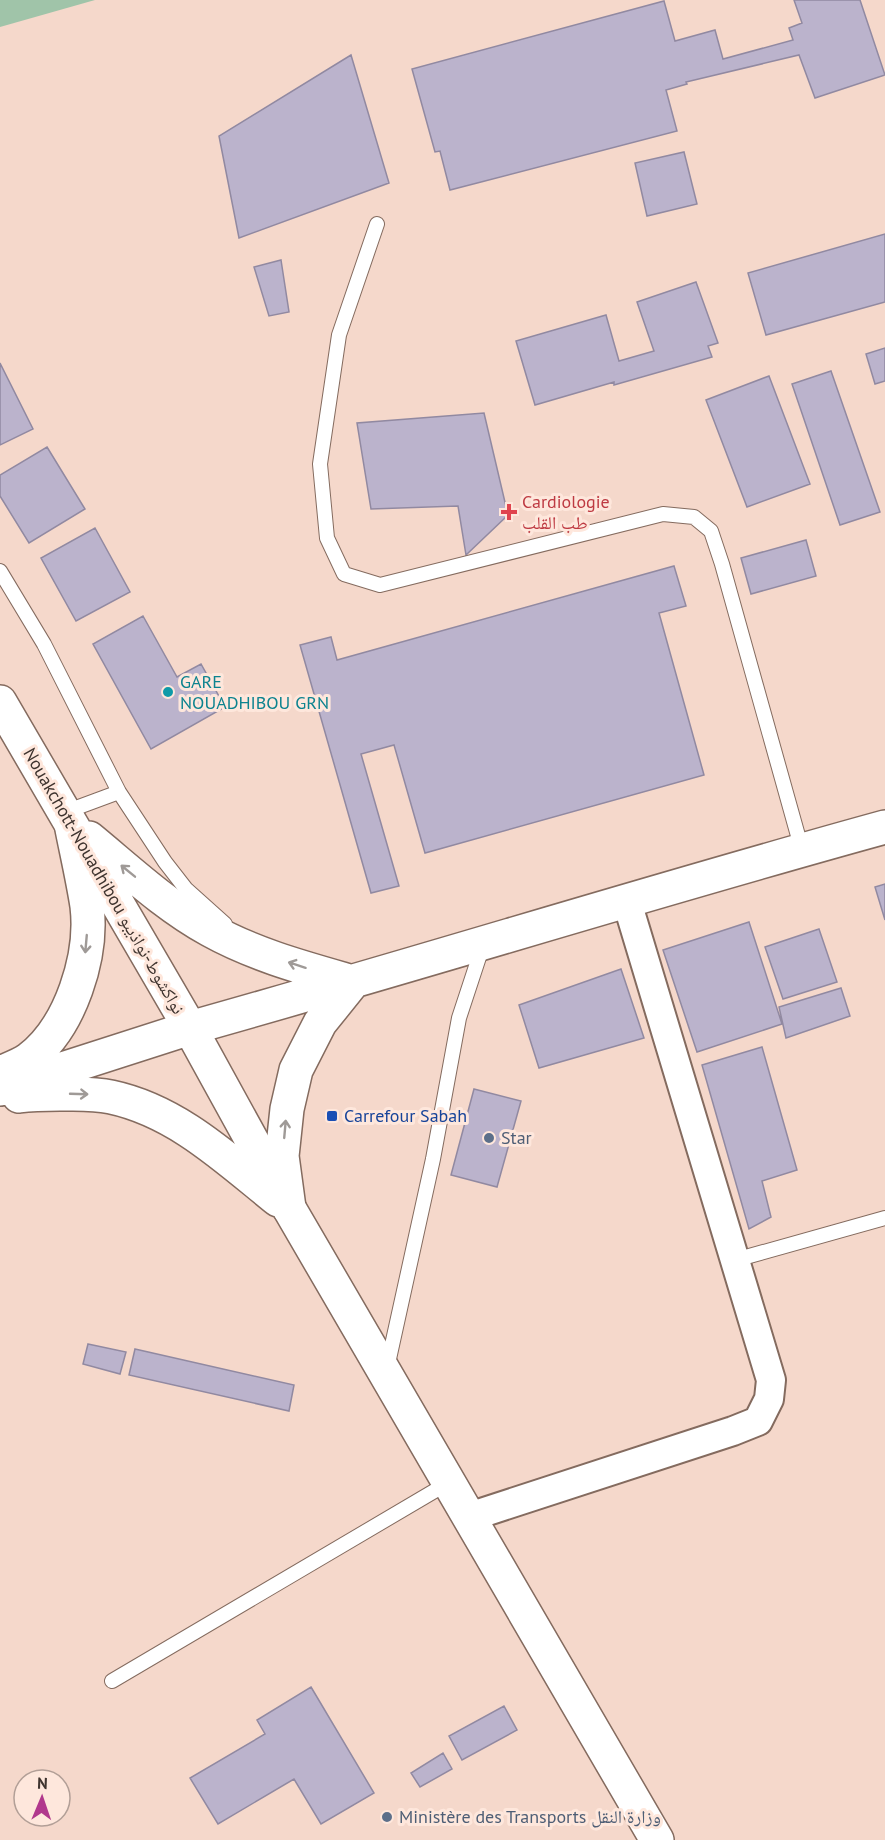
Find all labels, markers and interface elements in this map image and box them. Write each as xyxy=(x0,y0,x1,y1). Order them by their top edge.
place label: Cardiologie طب القلب xyxy=(522,490,610,534)
marker: Cardiologie طب القلب xyxy=(500,503,518,521)
place label: GARE NOUADHIBOU GRN xyxy=(180,670,329,714)
marker: GARE NOUADHIBOU GRN xyxy=(161,685,175,699)
street label: Nouakchott-Nouadhibou نواكشوط-نواذيبو xyxy=(18,743,190,1018)
one-way arrow xyxy=(120,864,136,877)
one-way arrow xyxy=(80,933,91,953)
one-way arrow xyxy=(288,959,307,970)
one-way arrow xyxy=(69,1089,89,1100)
place label: Carrefour Sabah xyxy=(344,1104,467,1127)
marker: Carrefour Sabah xyxy=(325,1109,339,1123)
one-way arrow xyxy=(280,1120,291,1140)
place label: Star xyxy=(501,1126,532,1149)
marker: Star xyxy=(482,1131,496,1145)
north arrow xyxy=(12,1768,72,1828)
text: N xyxy=(37,1773,48,1793)
place label: Ministère des Transports وزارة النقل xyxy=(399,1805,661,1828)
marker: Ministère des Transports وزارة النقل xyxy=(380,1810,394,1824)

